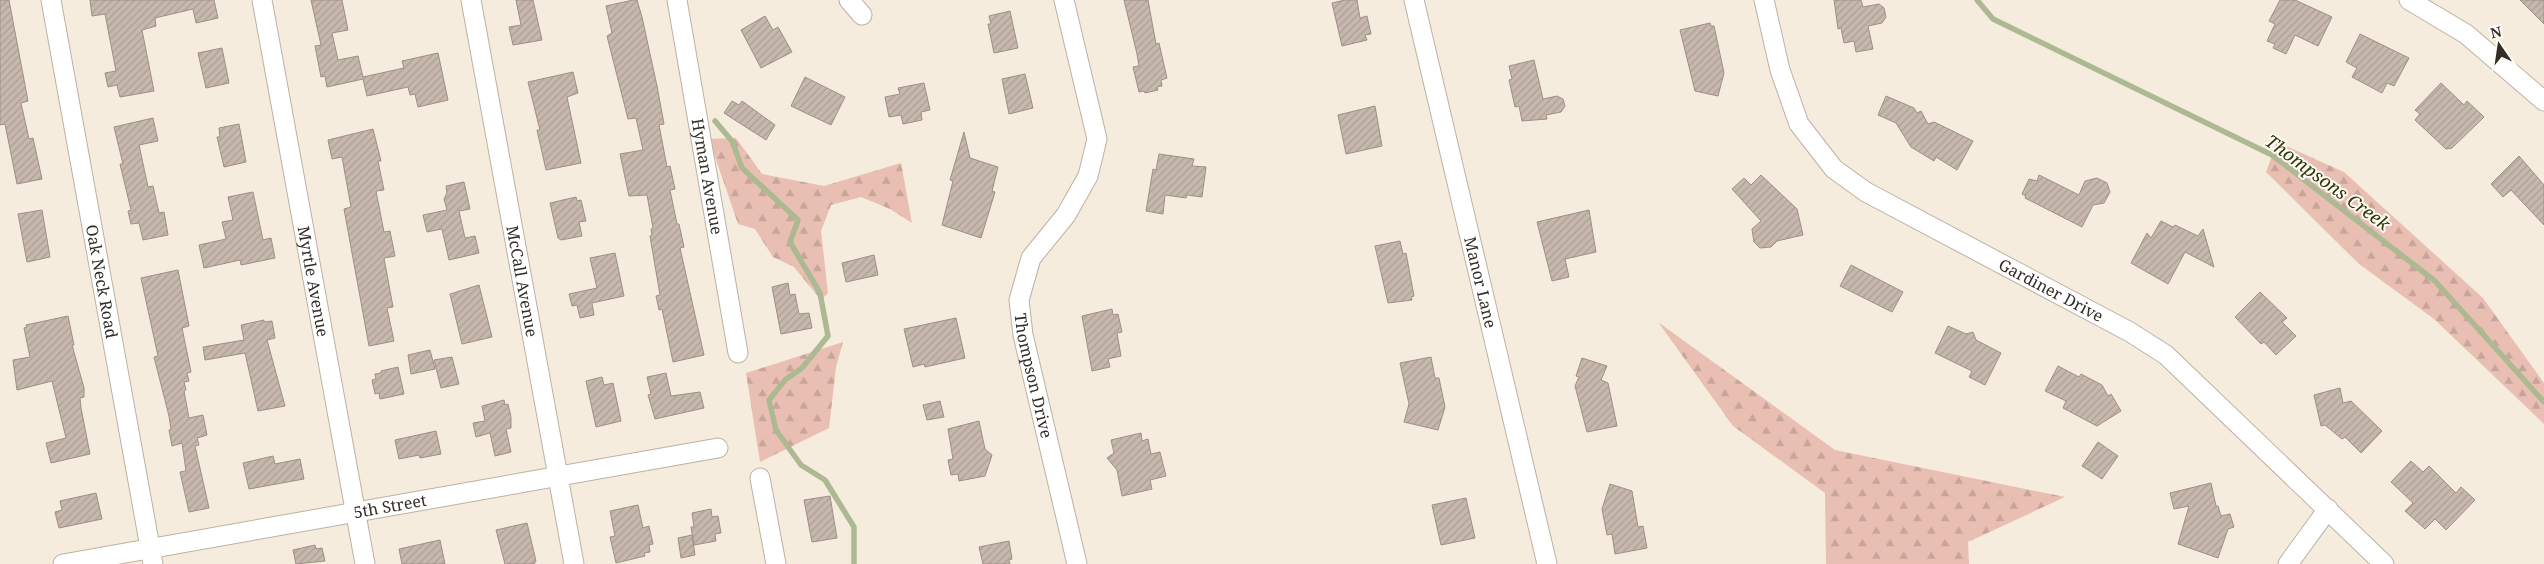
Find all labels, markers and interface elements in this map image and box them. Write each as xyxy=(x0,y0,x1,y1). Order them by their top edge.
north arrow xyxy=(2474,20,2524,70)
text: N xyxy=(2488,21,2503,42)
street label: Hyman Avenue xyxy=(687,117,728,236)
water label: Thompsons Creek xyxy=(2261,129,2396,236)
street label: Oak Neck Road xyxy=(81,223,123,340)
street label: Myrtle Avenue xyxy=(292,224,334,338)
street label: McCall Avenue xyxy=(501,224,543,339)
street label: Manor Lane xyxy=(1459,234,1502,330)
street label: Gardiner Drive xyxy=(1995,253,2107,327)
street label: Thompson Drive xyxy=(1010,312,1058,440)
street label: 5th Street xyxy=(352,489,428,523)

